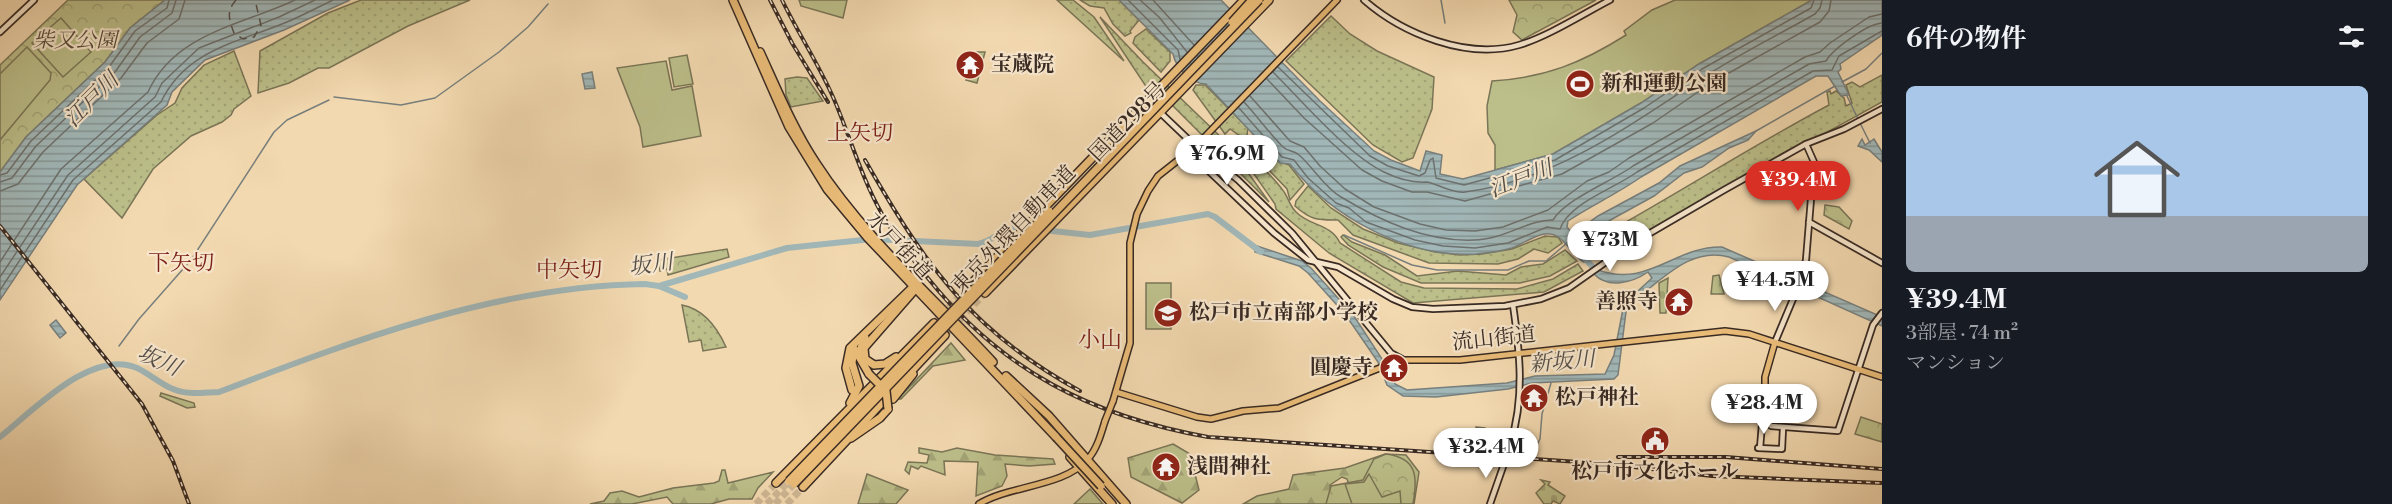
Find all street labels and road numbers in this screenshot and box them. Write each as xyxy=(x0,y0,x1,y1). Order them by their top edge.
street label: 国道298号 xyxy=(1084,77,1172,167)
street label: 東京外環自動車道 xyxy=(946,161,1082,299)
street label: 水戸街道 xyxy=(861,206,937,286)
street label: 流山街道 xyxy=(1451,322,1537,356)

